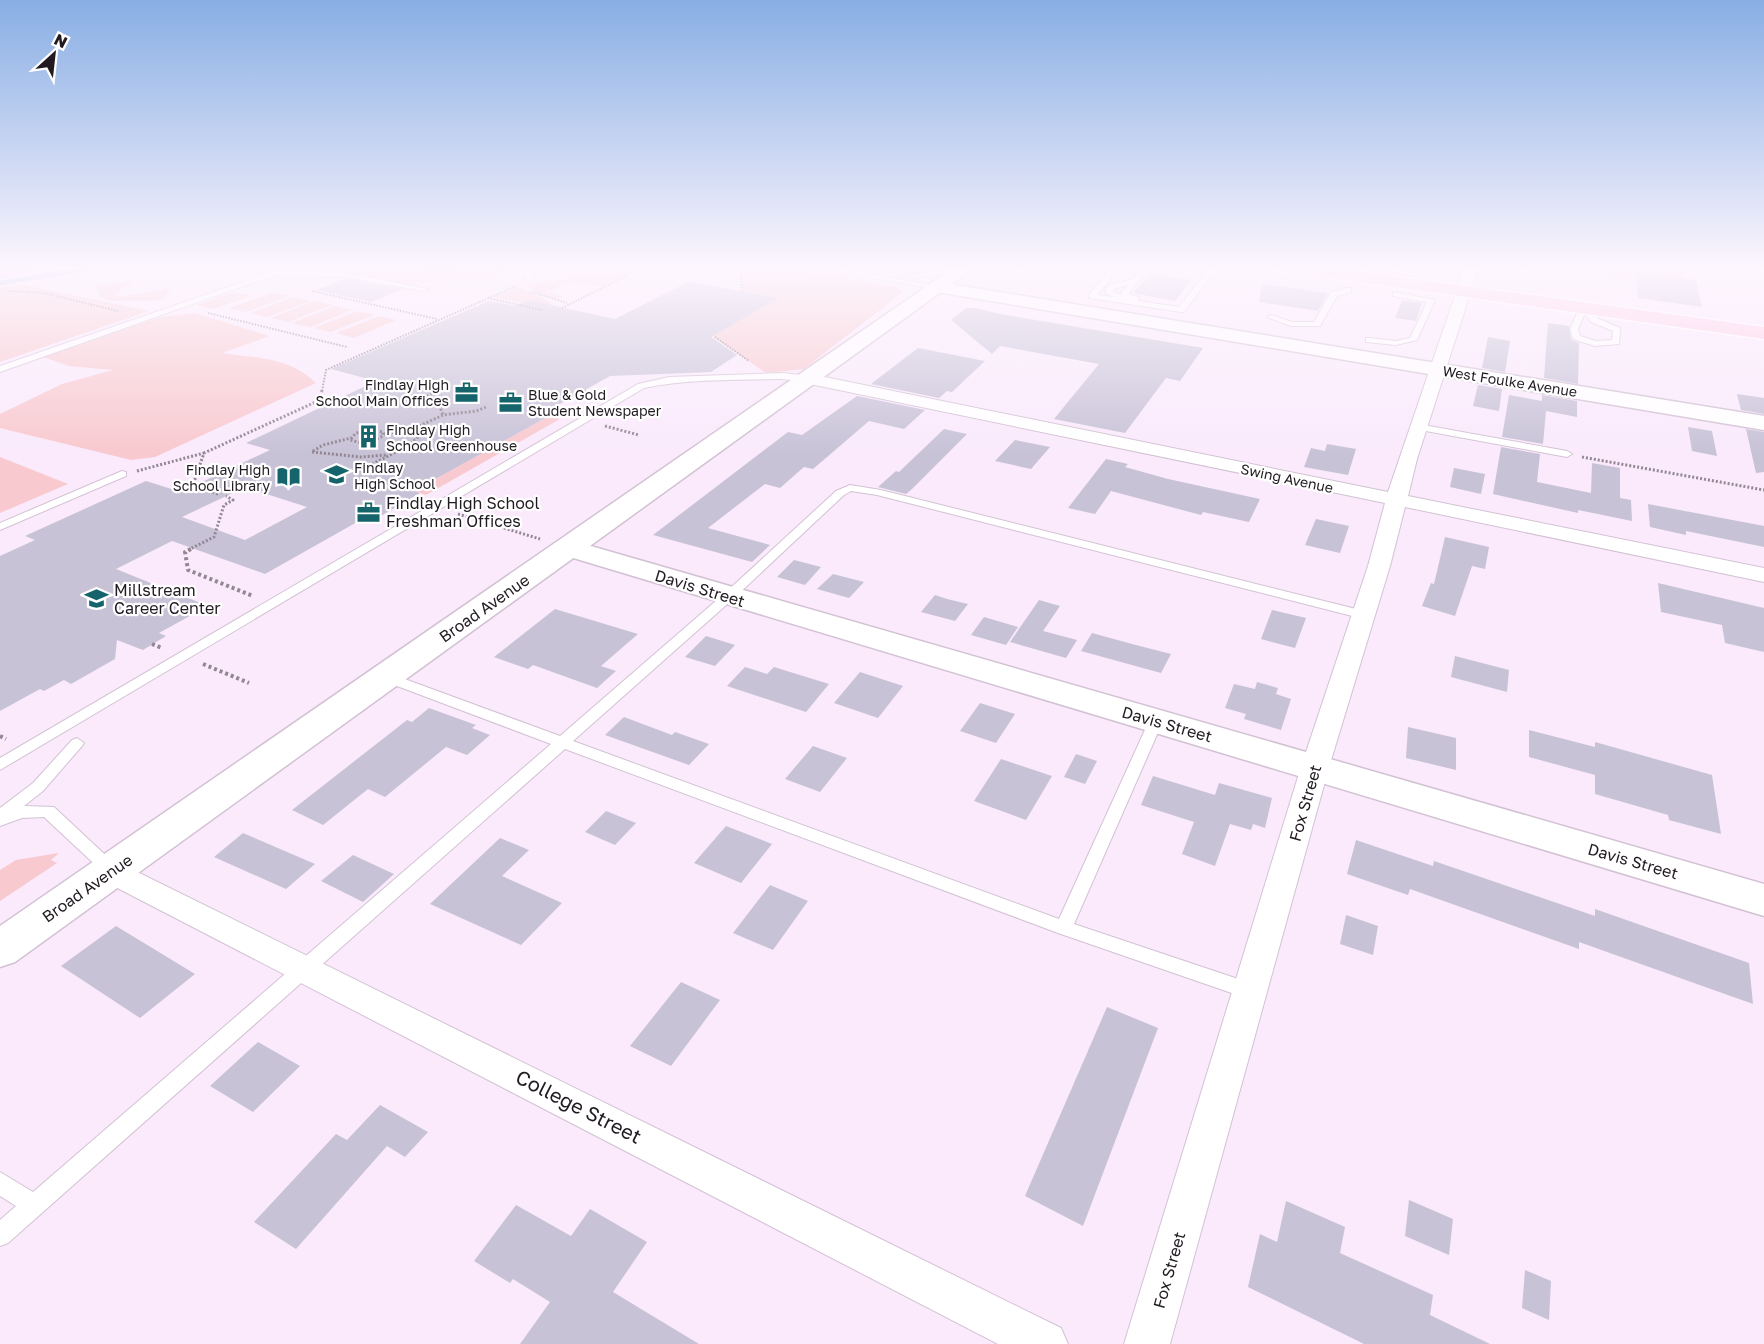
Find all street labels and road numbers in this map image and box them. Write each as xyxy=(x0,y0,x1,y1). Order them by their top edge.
street label: West Foulke Avenue xyxy=(1442,362,1578,400)
street label: Swing Avenue xyxy=(1239,460,1335,496)
street label: Davis Street xyxy=(653,565,747,611)
street label: Broad Avenue xyxy=(435,569,533,647)
street label: Davis Street xyxy=(1120,702,1214,746)
street label: Fox Street xyxy=(1285,762,1325,844)
street label: Davis Street xyxy=(1586,839,1680,883)
street label: Broad Avenue xyxy=(38,849,136,927)
street label: College Street xyxy=(512,1064,646,1148)
street label: Fox Street xyxy=(1149,1229,1189,1311)

